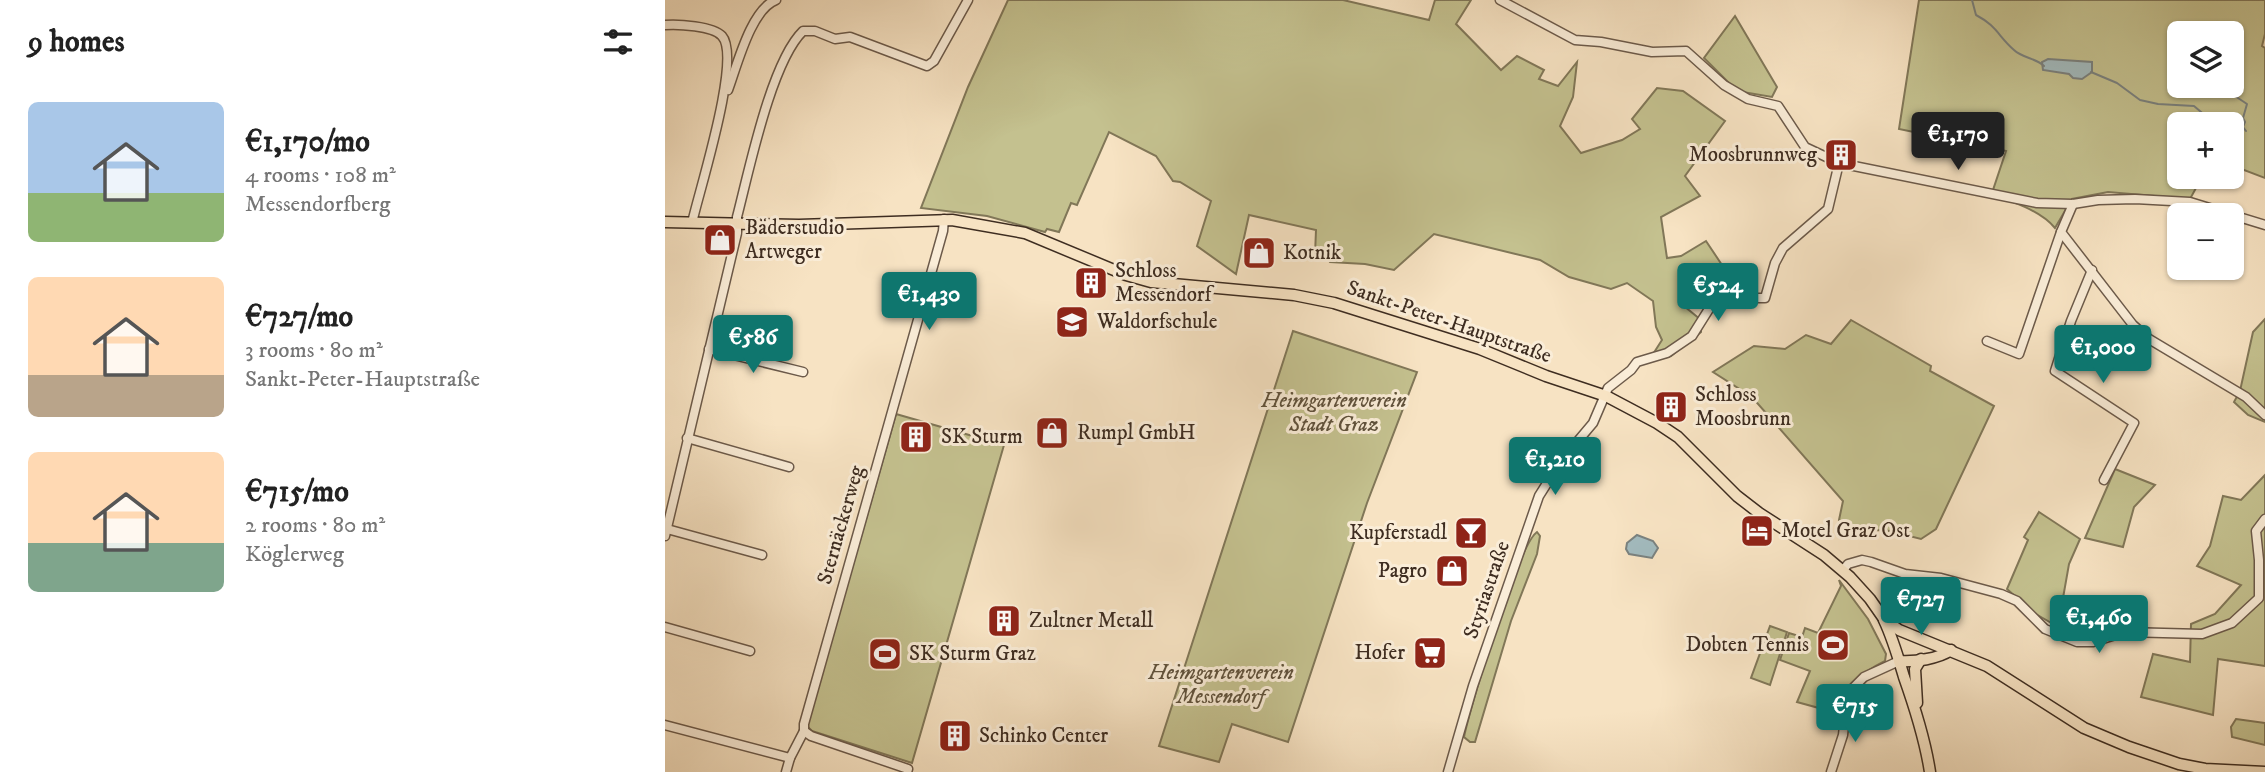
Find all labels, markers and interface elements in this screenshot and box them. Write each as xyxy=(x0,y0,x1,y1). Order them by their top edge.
map controls xyxy=(2167,21,2244,280)
button: layers xyxy=(2167,21,2244,98)
icon: filters xyxy=(599,23,637,61)
text: 9 homes xyxy=(28,24,125,61)
button: + xyxy=(2167,112,2244,189)
pin: €1,170 xyxy=(1901,113,2015,172)
text: €1,170 xyxy=(1927,120,1989,149)
text: €1,170/mo xyxy=(245,124,370,161)
icon: home xyxy=(84,130,168,214)
building icon: Moosbrunnweg xyxy=(1822,136,1860,174)
place label: Moosbrunnweg xyxy=(1689,142,1818,168)
text: 4 rooms · 108 m² xyxy=(245,161,396,190)
text: Messendorfberg xyxy=(245,190,391,219)
button: − xyxy=(2167,203,2244,280)
place label: Bäderstudio Artweger xyxy=(745,215,844,265)
shop icon: Bäderstudio Artweger xyxy=(701,221,739,259)
shop icon: Kotnik xyxy=(1240,234,1278,272)
place label: Kotnik xyxy=(1283,240,1342,266)
place label: Schloss Messendorf xyxy=(1115,258,1215,308)
building icon: Schloss Messendorf xyxy=(1072,264,1110,302)
pin: €524 xyxy=(1677,264,1759,323)
text: €524 xyxy=(1693,271,1743,300)
pin: €1,430 xyxy=(872,272,986,332)
street label: Sankt-Peter-Hauptstraße xyxy=(1343,275,1555,369)
text: €1,430 xyxy=(898,280,960,309)
text: €727/mo xyxy=(245,299,353,336)
school or university icon: Waldorfschule xyxy=(1053,303,1091,341)
icon: home xyxy=(84,305,168,389)
place label: Waldorfschule xyxy=(1096,309,1218,335)
pin: €586 xyxy=(712,316,794,375)
text: €586 xyxy=(729,323,777,352)
pin: €1,000 xyxy=(2046,326,2160,385)
text: €1,000 xyxy=(2070,333,2136,362)
text: 3 rooms · 80 m² xyxy=(245,336,383,365)
text: Sankt-Peter-Hauptstraße xyxy=(245,365,480,394)
place label: Schloss Moosbrunn xyxy=(1695,382,1791,432)
park label: Heimgartenverein Stadt Graz xyxy=(1260,388,1407,438)
building icon: Schloss Moosbrunn xyxy=(1652,388,1690,426)
shop icon: Rumpl GmbH xyxy=(1033,414,1071,452)
building icon: SK Sturm xyxy=(897,418,935,456)
place label: Rumpl GmbH xyxy=(1077,420,1196,446)
place label: SK Sturm xyxy=(941,424,1023,450)
pin: €1,210 xyxy=(1498,438,1612,497)
text: €1,210 xyxy=(1525,445,1585,474)
street label: Sternäckerweg xyxy=(812,462,871,587)
text: €715/mo xyxy=(245,474,349,511)
icon: home xyxy=(84,480,168,564)
text: 2 rooms · 80 m² xyxy=(245,511,385,540)
hotel icon: Motel Graz Ost xyxy=(1738,512,1776,550)
bar icon: Kupferstadl xyxy=(1452,514,1490,552)
place label: Motel Graz Ost xyxy=(1781,518,1910,544)
place label: Kupferstadl xyxy=(1349,520,1448,546)
street label: Styriastraße xyxy=(1458,537,1516,642)
text: Köglerweg xyxy=(245,540,344,569)
shop icon: Pagro xyxy=(1433,552,1471,590)
place label: Pagro xyxy=(1378,558,1427,584)
pin: €727 xyxy=(1880,578,1962,637)
text: €727 xyxy=(1897,585,1945,614)
pin: €1,460 xyxy=(2042,596,2156,655)
building icon: Zultner Metall xyxy=(985,602,1023,640)
text: €1,460 xyxy=(2066,603,2132,632)
place label: Zultner Metall xyxy=(1029,608,1154,634)
sports icon: Dobten Tennis xyxy=(1814,626,1852,664)
place label: Dobten Tennis xyxy=(1686,632,1809,658)
supermarket icon: Hofer xyxy=(1411,634,1449,672)
sports icon: SK Sturm Graz xyxy=(866,635,904,673)
place label: Hofer xyxy=(1354,640,1405,666)
place label: SK Sturm Graz xyxy=(909,641,1036,667)
park label: Heimgartenverein Messendorf xyxy=(1147,660,1294,710)
pin: €715 xyxy=(1814,684,1896,744)
text: €715 xyxy=(1832,692,1878,721)
building icon: Schinko Center xyxy=(936,717,974,755)
place label: Schinko Center xyxy=(979,723,1108,749)

